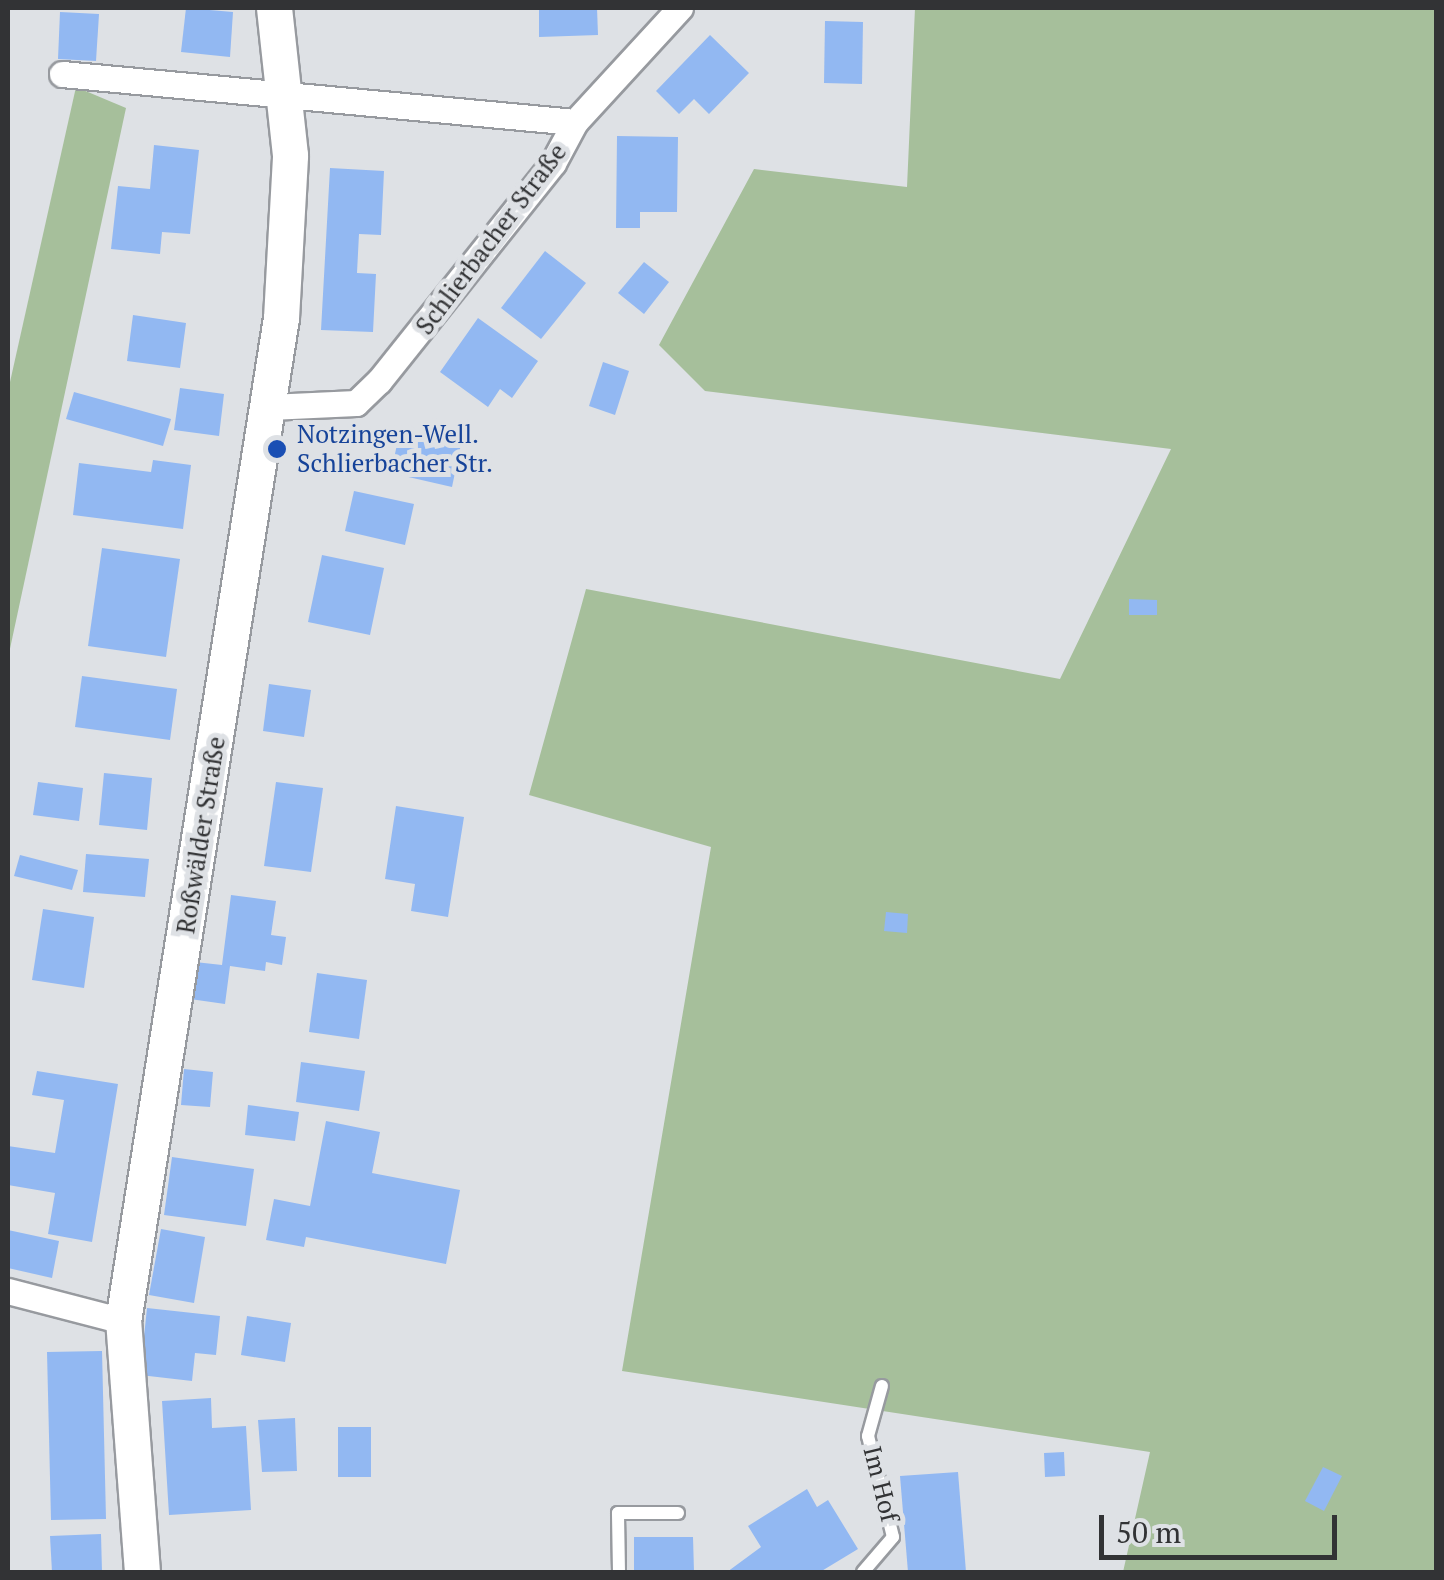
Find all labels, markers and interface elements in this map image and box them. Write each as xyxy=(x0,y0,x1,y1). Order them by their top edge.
street label: Schlierbacher Straße xyxy=(409,138,573,340)
place label: Notzingen-Well. Schlierbacher Str. xyxy=(297,420,493,479)
marker: Notzingen-Well. Schlierbacher Str. xyxy=(266,438,288,460)
street label: Roßwälder Straße xyxy=(171,734,231,936)
street label: Im Hof xyxy=(857,1443,905,1525)
scale bar xyxy=(1104,1495,1342,1557)
text: 50 m xyxy=(1116,1512,1181,1552)

